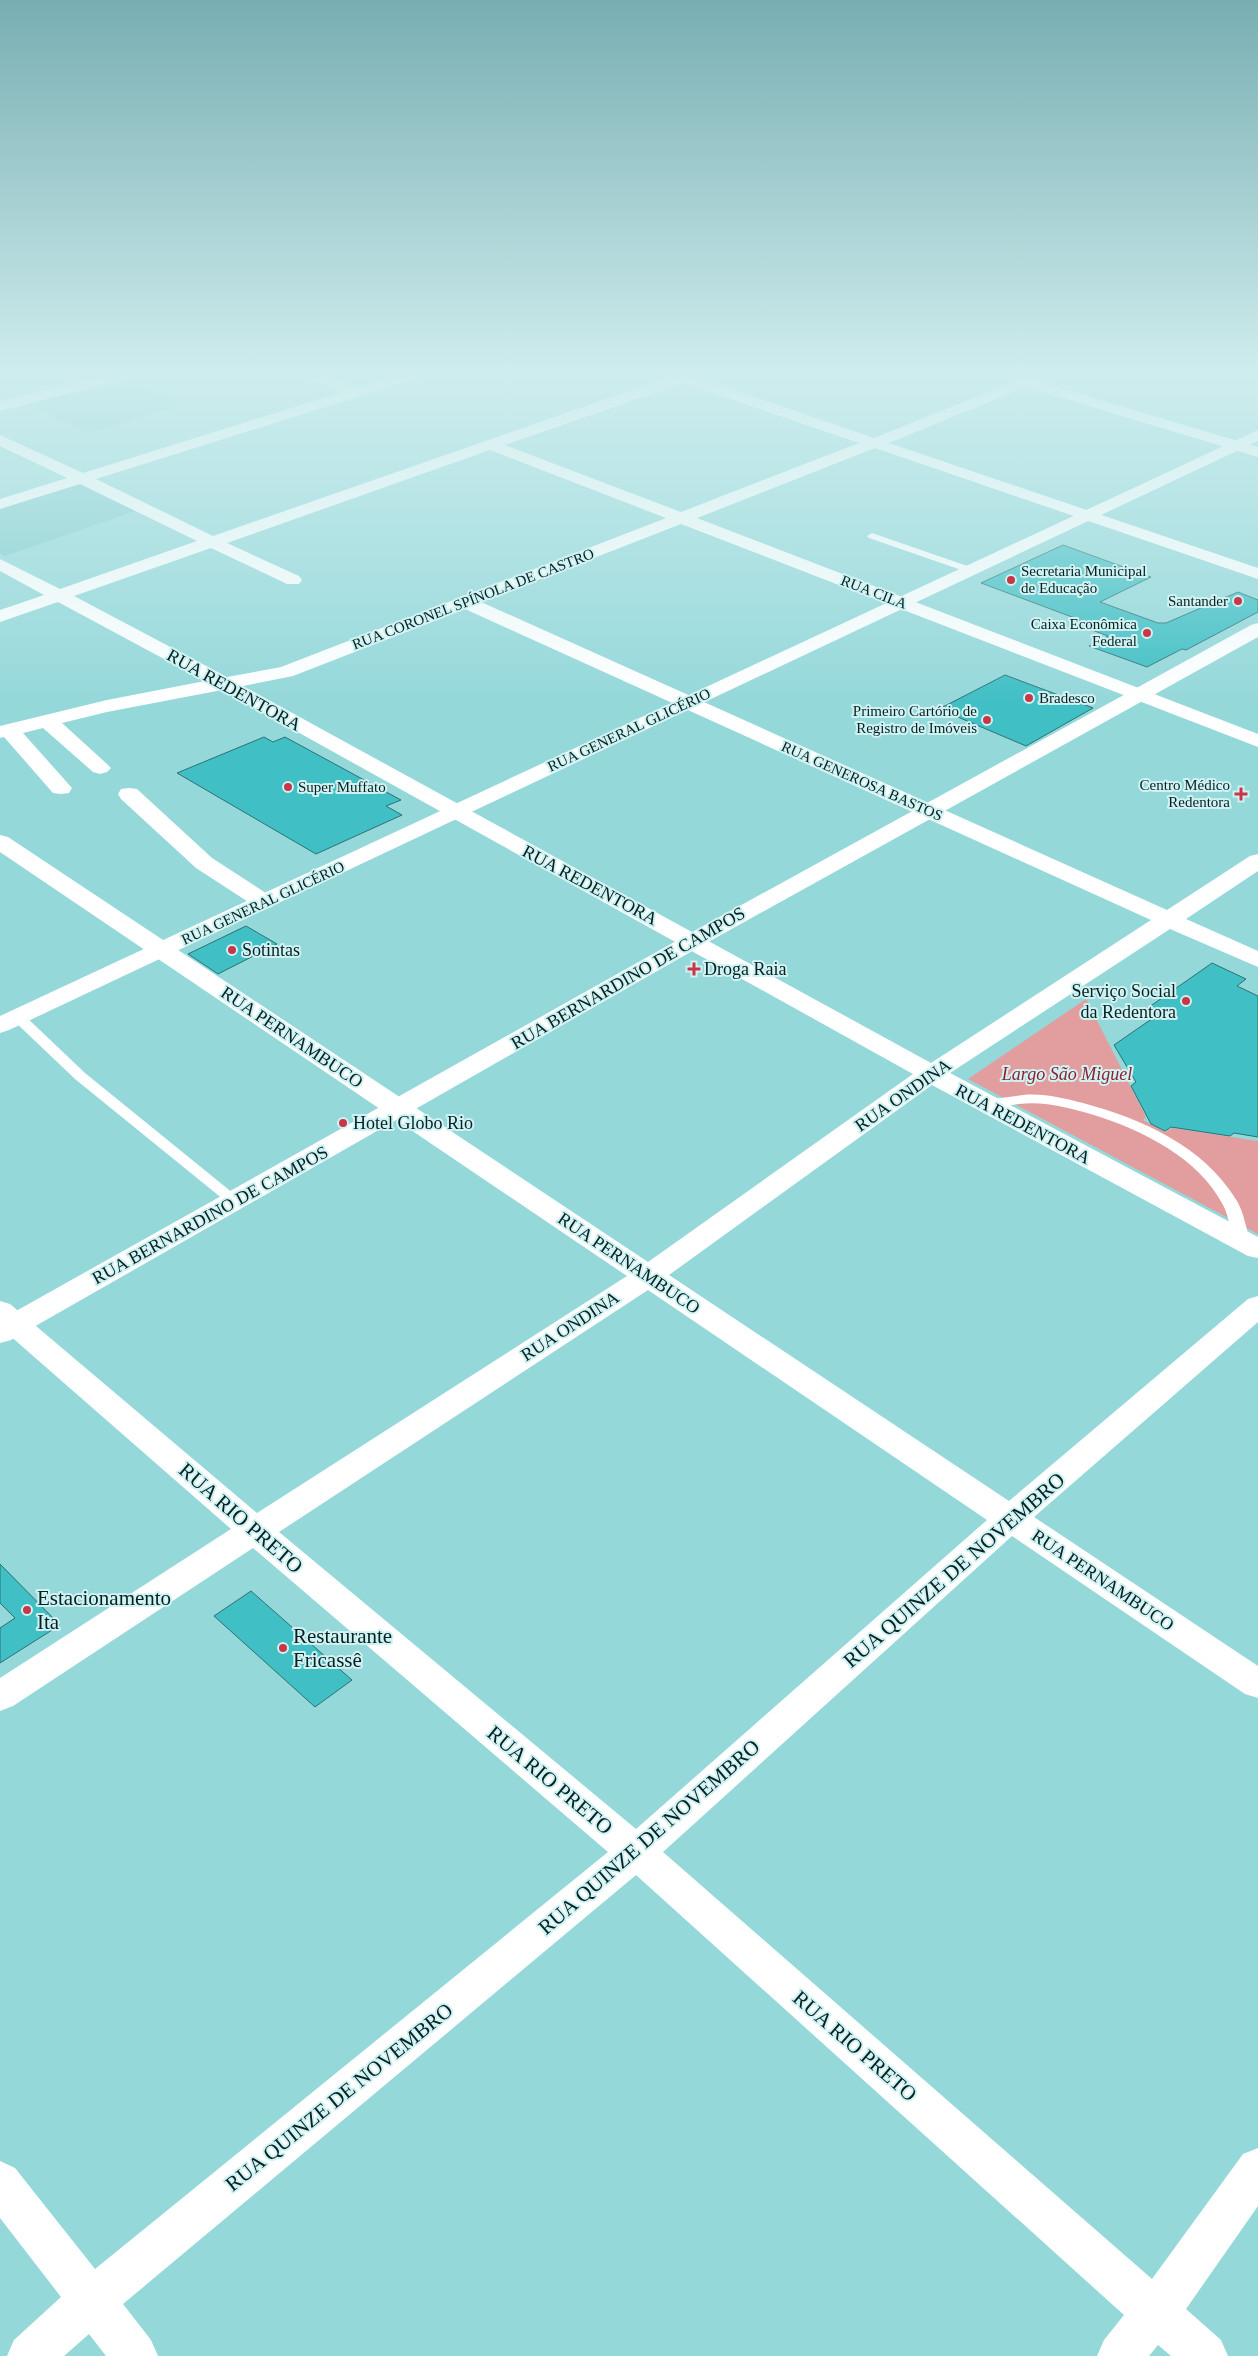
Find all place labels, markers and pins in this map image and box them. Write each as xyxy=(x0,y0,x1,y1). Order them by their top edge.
place label: Secretaria Municipal de Educação xyxy=(1021,563,1146,596)
marker: Secretaria Municipal de Educação xyxy=(1005,574,1017,586)
place label: Santander xyxy=(1168,593,1228,609)
marker: Santander xyxy=(1232,595,1244,607)
place label: Caixa Econômica Federal xyxy=(1031,616,1137,649)
marker: Caixa Econômica Federal xyxy=(1141,627,1153,639)
place label: Bradesco xyxy=(1039,690,1095,706)
marker: Bradesco xyxy=(1023,692,1035,704)
place label: Primeiro Cartório de Registro de Imóveis xyxy=(853,703,977,736)
marker: Primeiro Cartório de Registro de Imóveis xyxy=(981,714,993,726)
place label: Centro Médico Redentora xyxy=(1140,777,1230,810)
place label: Super Muffato xyxy=(298,779,386,795)
marker: Super Muffato xyxy=(282,781,294,793)
marker: Centro Médico Redentora xyxy=(1234,787,1248,801)
place label: Sotintas xyxy=(242,940,300,960)
marker: Sotintas xyxy=(226,944,238,956)
place label: Droga Raia xyxy=(704,959,786,979)
marker: Droga Raia xyxy=(688,963,700,975)
place label: Serviço Social da Redentora xyxy=(1072,981,1176,1022)
marker: Serviço Social da Redentora xyxy=(1180,995,1192,1007)
place label: Hotel Globo Rio xyxy=(353,1113,473,1133)
marker: Hotel Globo Rio xyxy=(337,1117,349,1129)
place label: Estacionamento Ita xyxy=(37,1586,171,1634)
marker: Estacionamento Ita xyxy=(21,1604,33,1616)
place label: Restaurante Fricassê xyxy=(293,1624,392,1672)
marker: Restaurante Fricassê xyxy=(277,1642,289,1654)

